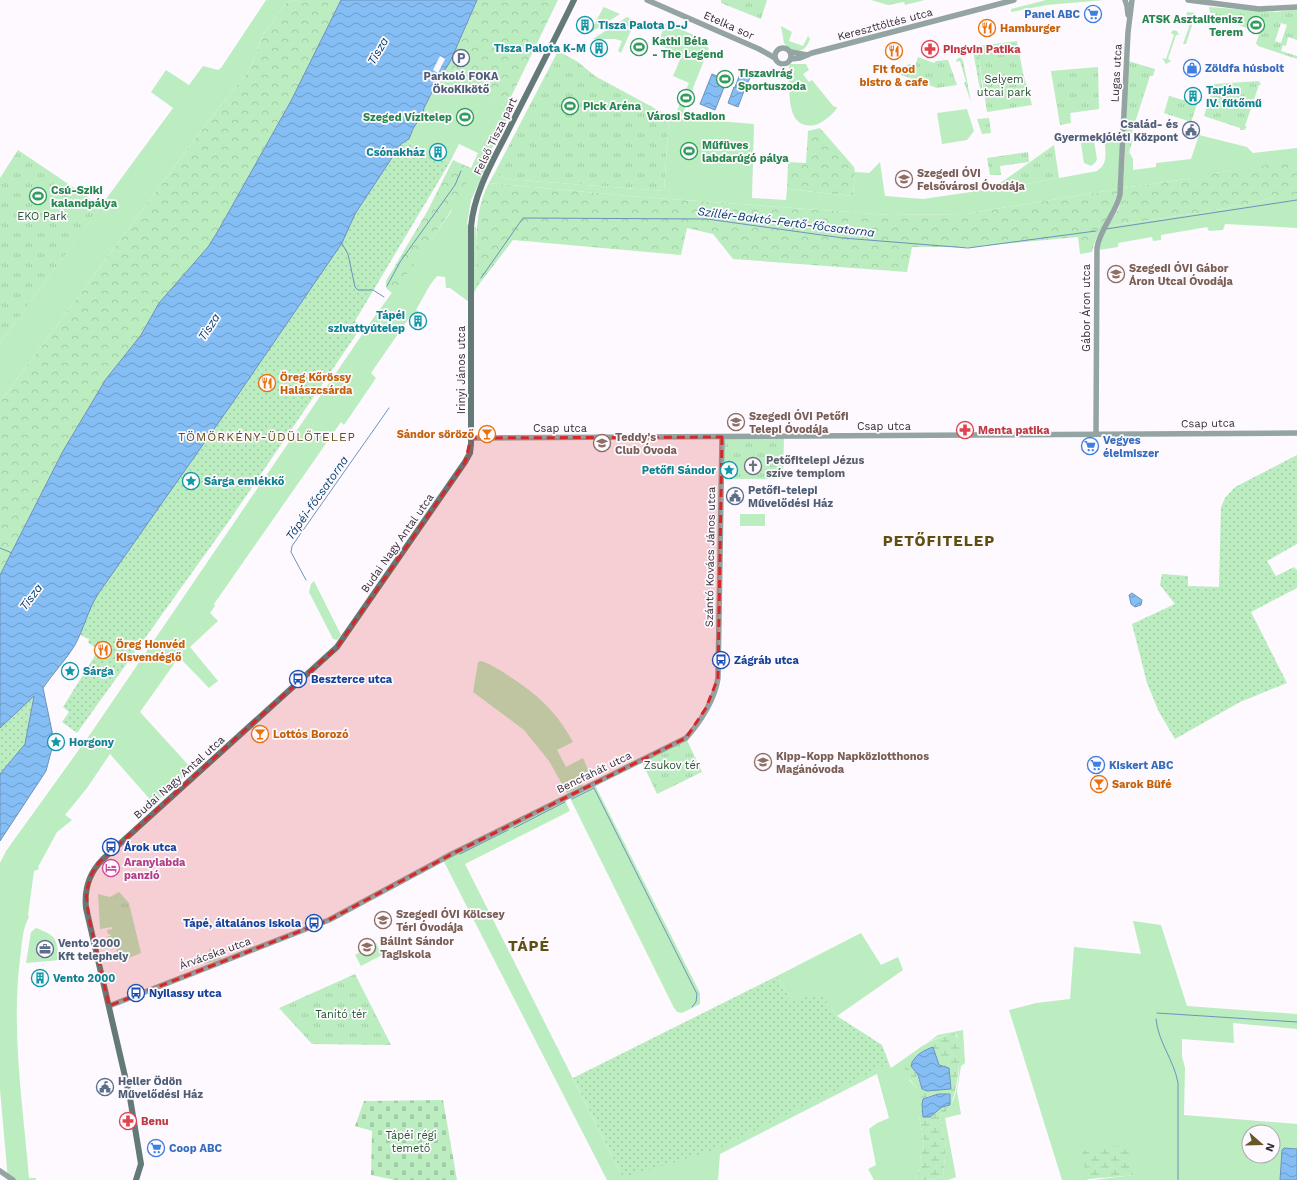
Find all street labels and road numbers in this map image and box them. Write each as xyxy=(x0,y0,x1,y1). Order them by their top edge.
street label: Kereszttöltés utca xyxy=(836,6,934,43)
street label: Etelka sor xyxy=(702,9,757,43)
street label: Lugas utca xyxy=(1108,43,1125,103)
street label: Felső Tisza part xyxy=(471,95,520,177)
street label: Gábor Áron utca xyxy=(1079,264,1093,352)
street label: Irinyi János utca xyxy=(455,326,468,414)
street label: Csap utca xyxy=(1181,417,1235,430)
street label: Csap utca xyxy=(857,420,911,433)
street label: Csap utca xyxy=(533,422,587,435)
street label: Szántó Kovács János utca xyxy=(703,487,718,627)
street label: Budai Nagy Antal utca xyxy=(358,491,437,595)
street label: Budai Nagy Antal utca xyxy=(131,733,228,822)
street label: Bencfahát utca xyxy=(555,749,634,796)
street label: Árvácska utca xyxy=(177,934,253,972)

